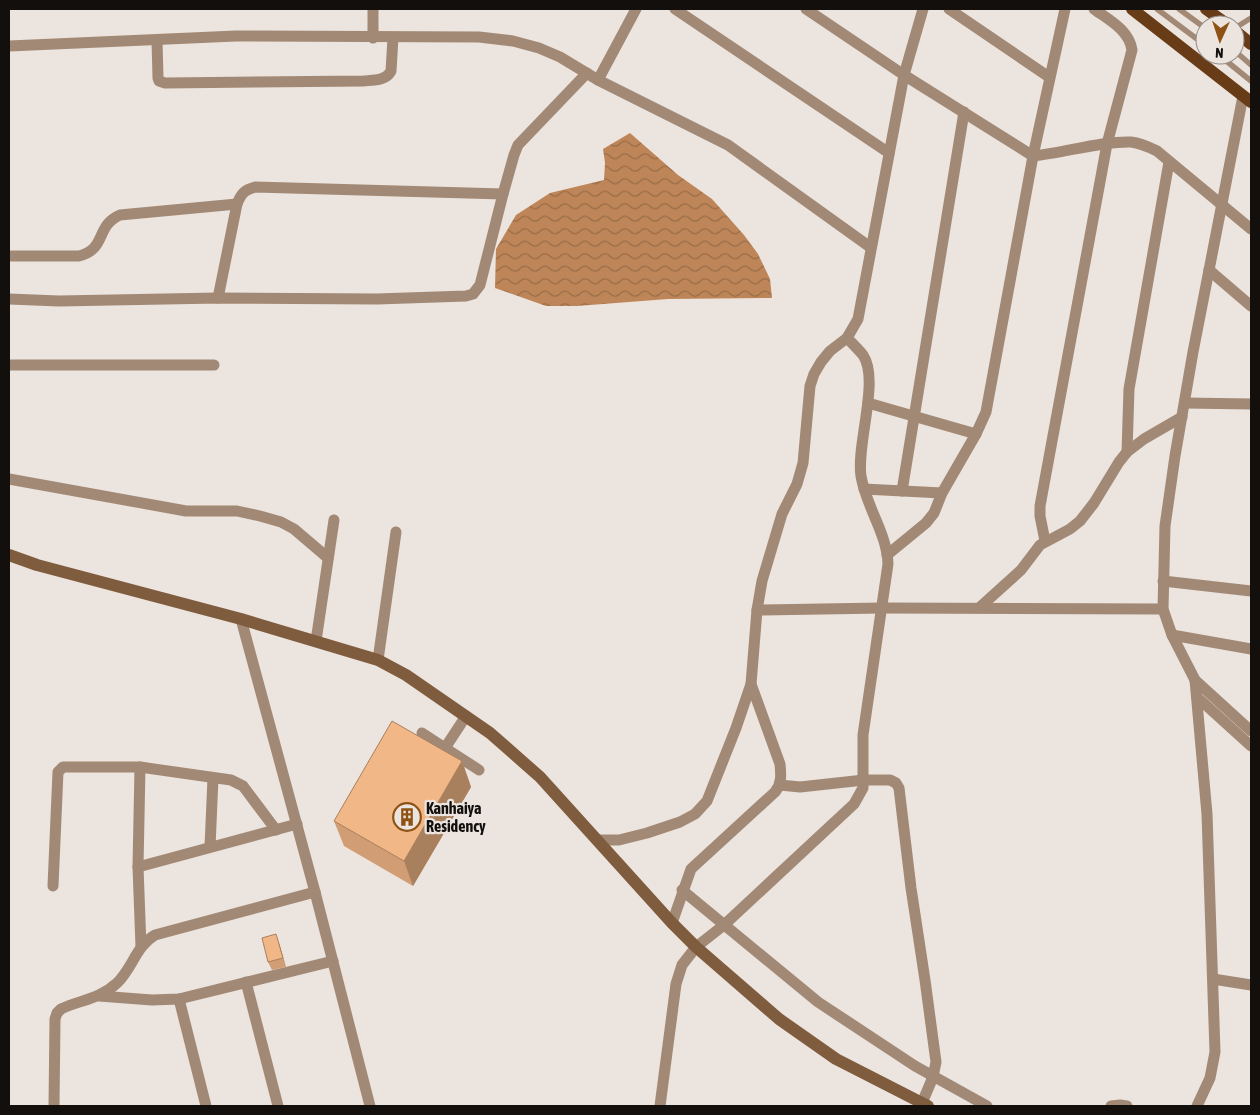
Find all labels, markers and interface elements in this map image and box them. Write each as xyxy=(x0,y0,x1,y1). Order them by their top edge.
north arrow xyxy=(1195,15,1245,65)
text: N xyxy=(1215,45,1224,61)
place label: Kanhaiya Residency xyxy=(426,799,486,835)
building icon: Kanhaiya Residency xyxy=(392,802,422,832)

